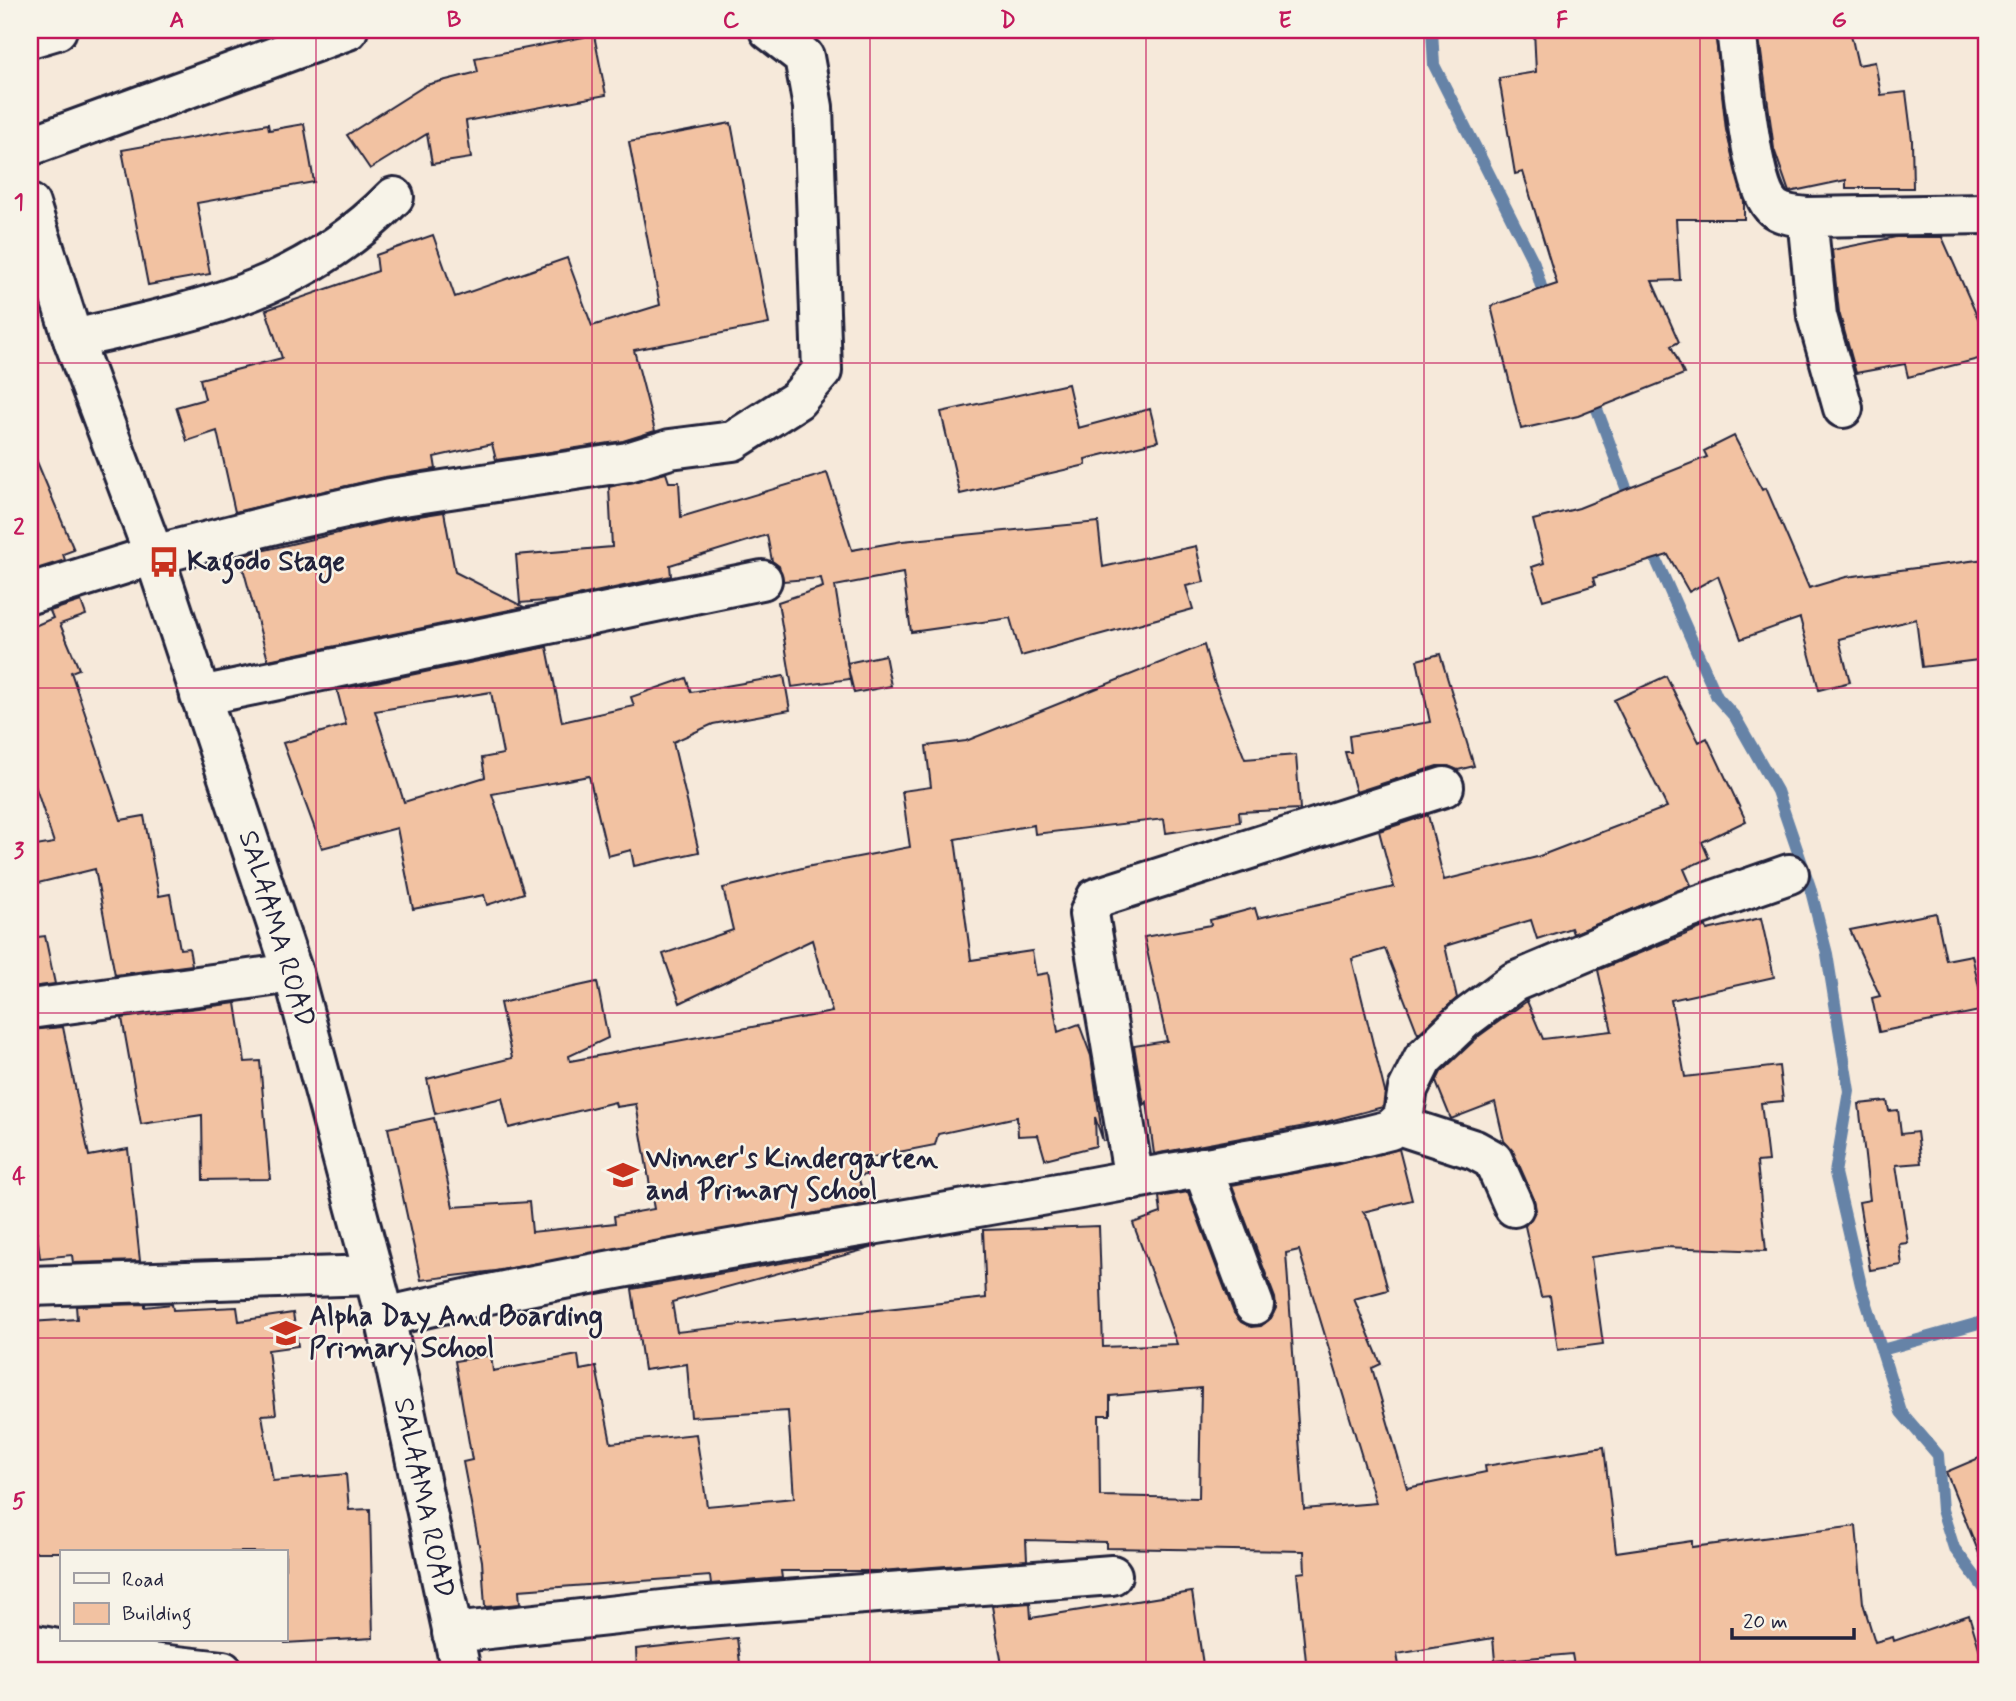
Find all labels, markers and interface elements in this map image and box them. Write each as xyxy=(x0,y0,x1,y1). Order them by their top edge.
text: A xyxy=(169,6,185,36)
text: B xyxy=(447,6,462,36)
text: C xyxy=(723,6,740,36)
text: D xyxy=(1000,6,1016,36)
text: E xyxy=(1278,6,1292,36)
text: F xyxy=(1556,6,1568,36)
text: G xyxy=(1831,6,1847,36)
text: 1 xyxy=(14,188,24,218)
text: 2 xyxy=(13,513,25,543)
place label: Kagodo Stage xyxy=(187,544,345,584)
bus stop icon: Kagodo Stage xyxy=(147,545,181,579)
street label: SALAAMA ROAD xyxy=(228,826,324,1032)
text: 3 xyxy=(14,837,25,867)
place label: Winner's Kindergarten and Primary School xyxy=(646,1141,939,1210)
school or university icon: Winner's Kindergarten and Primary School xyxy=(606,1158,640,1192)
text: 4 xyxy=(12,1162,26,1192)
place label: Alpha Day And Boarding Primary School xyxy=(309,1299,603,1368)
school or university icon: Alpha Day And Boarding Primary School xyxy=(269,1316,303,1350)
street label: SALAAMA ROAD xyxy=(384,1394,462,1602)
text: 5 xyxy=(12,1487,26,1517)
legend xyxy=(60,1550,287,1642)
text: Road xyxy=(122,1566,164,1594)
scale bar xyxy=(1732,1596,1855,1640)
text: Building xyxy=(122,1600,192,1630)
text: 20 m xyxy=(1743,1608,1788,1636)

